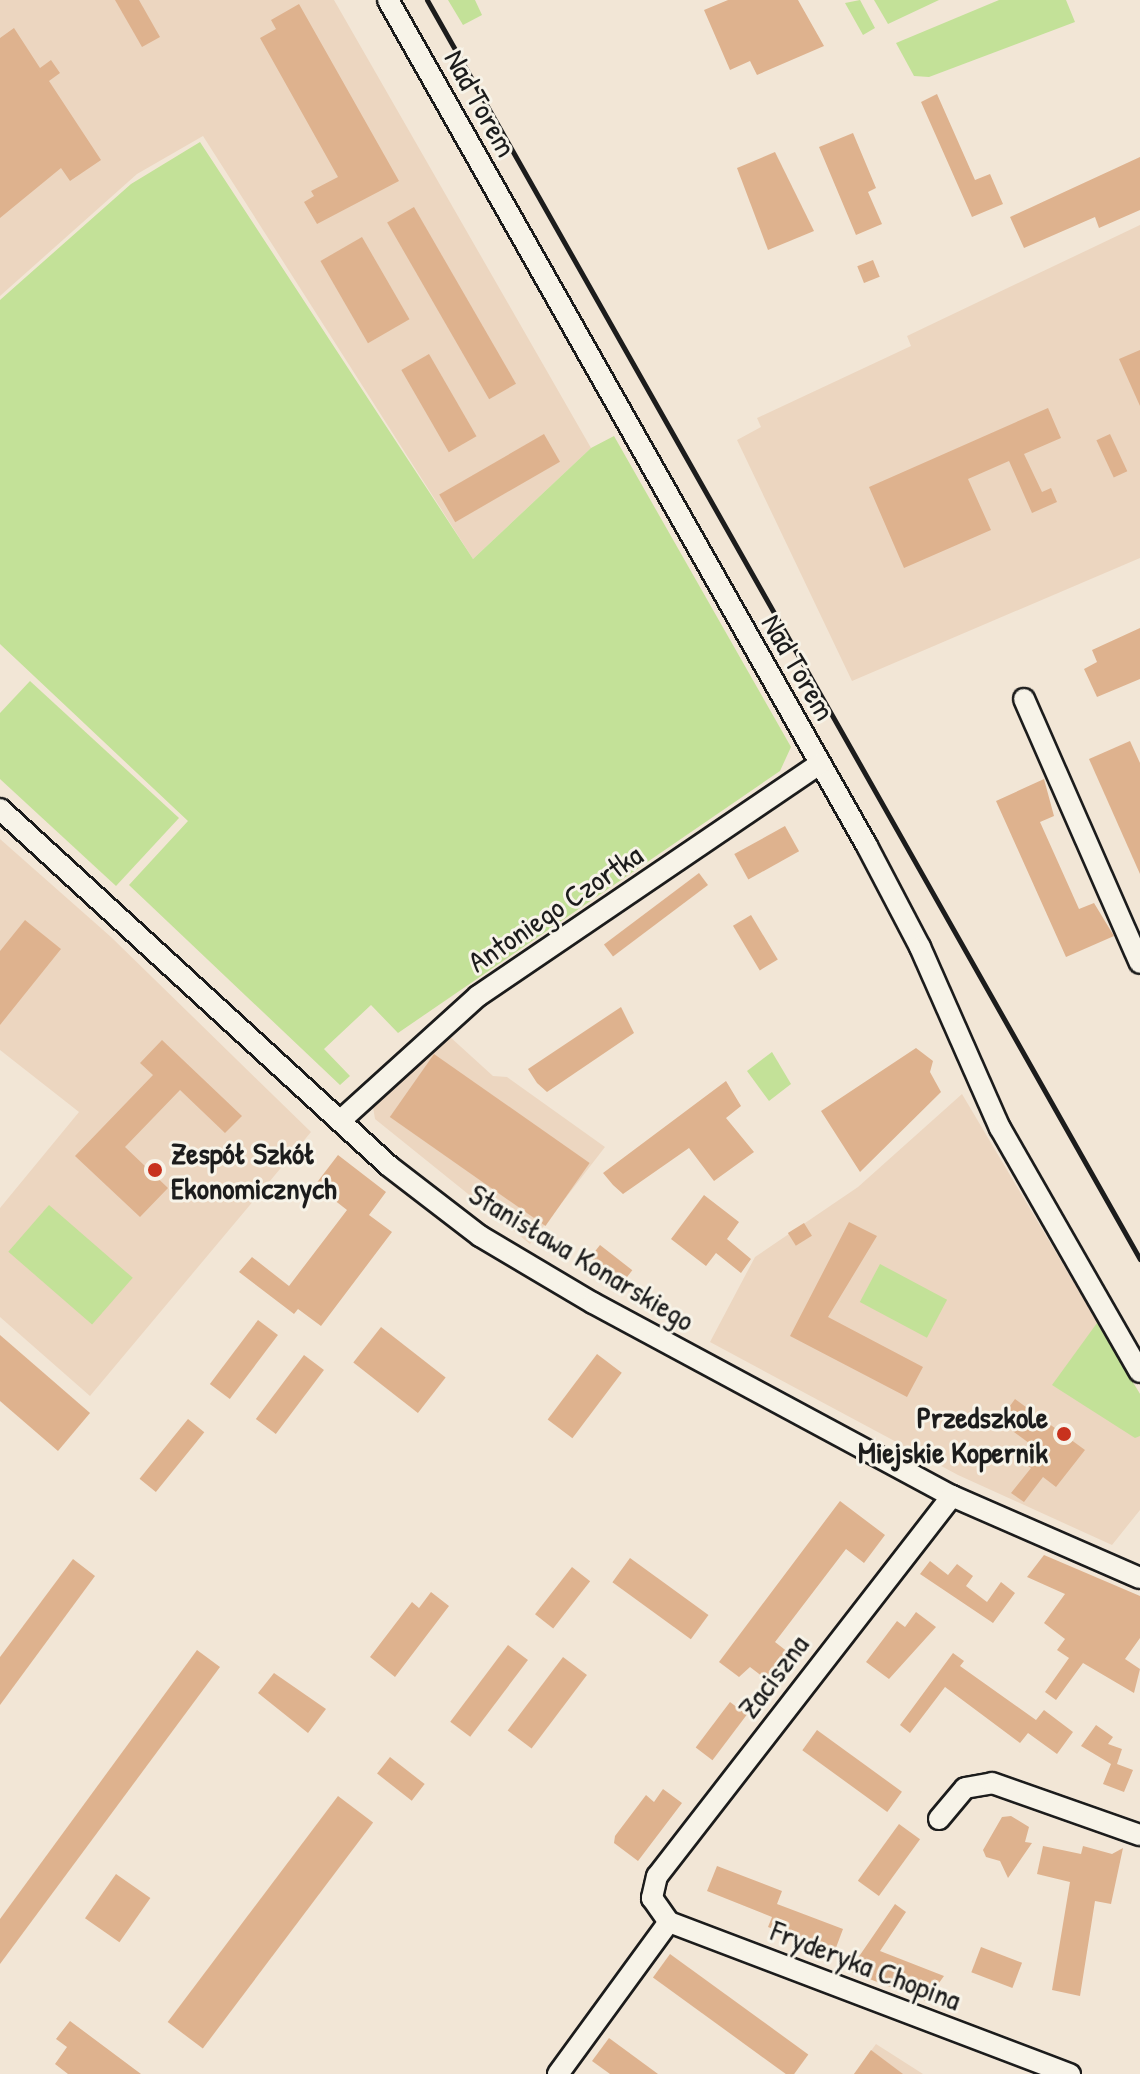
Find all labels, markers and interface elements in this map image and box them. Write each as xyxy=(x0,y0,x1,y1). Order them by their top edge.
street label: Nad Torem xyxy=(437,43,525,163)
street label: Nad Torem xyxy=(754,608,844,726)
street label: Antoniego Czortka xyxy=(461,836,649,980)
place label: Zespół Szkół Ekonomicznych xyxy=(171,1135,337,1206)
marker: Zespół Szkół Ekonomicznych xyxy=(146,1161,164,1179)
street label: Stanisława Konarskiego xyxy=(463,1176,701,1338)
place label: Przedszkole Miejskie Kopernik xyxy=(858,1399,1048,1470)
marker: Przedszkole Miejskie Kopernik xyxy=(1055,1425,1073,1443)
street label: Zaciszna xyxy=(730,1627,816,1725)
street label: Fryderyka Chopina xyxy=(766,1912,966,2018)

